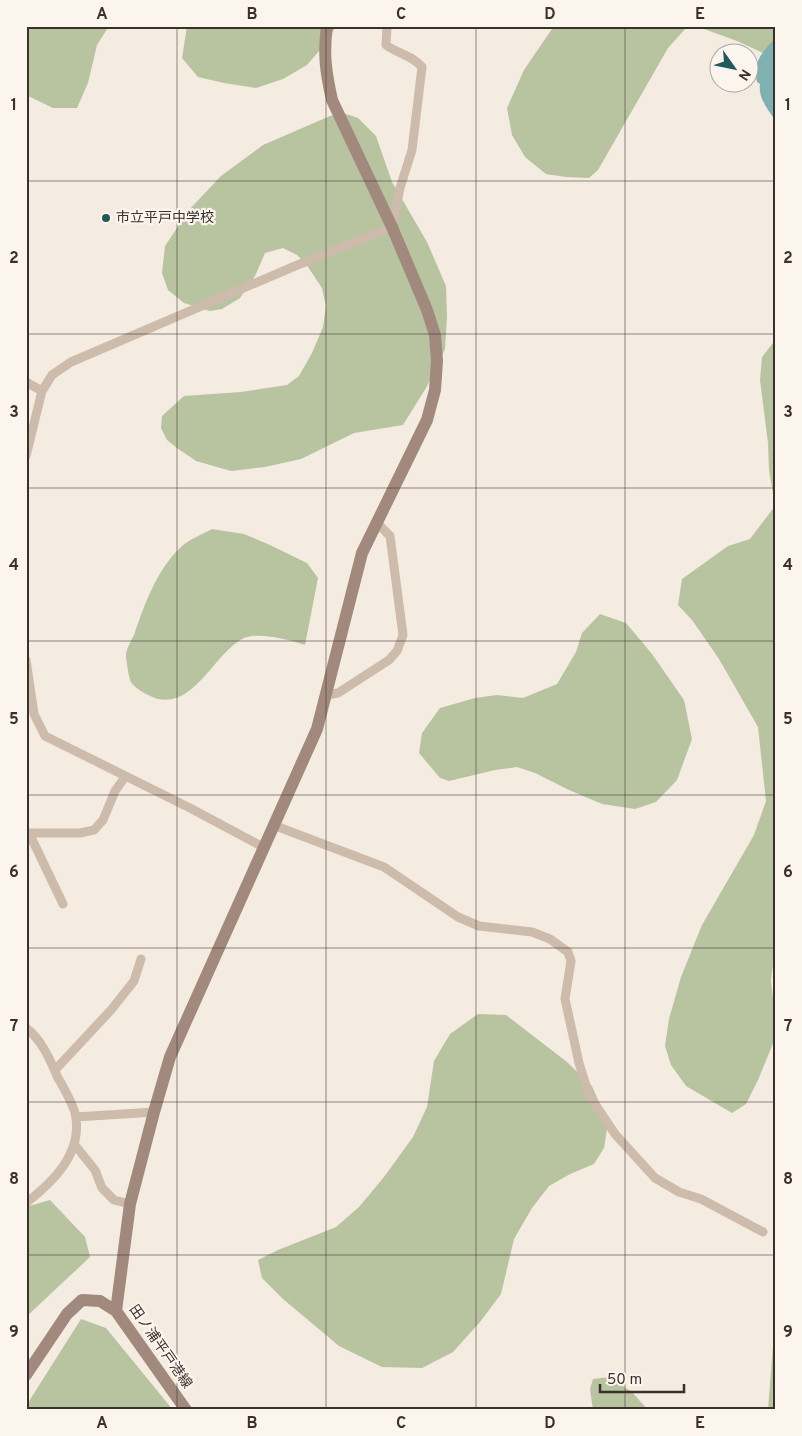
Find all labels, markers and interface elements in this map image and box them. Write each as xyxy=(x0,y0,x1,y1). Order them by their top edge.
text: A xyxy=(96,5,108,25)
text: B xyxy=(246,5,258,25)
text: C xyxy=(396,5,406,25)
text: D xyxy=(544,5,556,25)
text: E xyxy=(695,5,705,25)
north arrow xyxy=(710,42,760,92)
text: N xyxy=(734,65,754,83)
text: 1 xyxy=(11,96,17,116)
text: 1 xyxy=(785,96,791,116)
place label: 市立平戸中学校 xyxy=(116,210,214,227)
marker: 市立平戸中学校 xyxy=(100,212,112,224)
text: 2 xyxy=(9,249,19,269)
text: 2 xyxy=(783,249,793,269)
text: 3 xyxy=(9,403,19,423)
text: 3 xyxy=(783,403,793,423)
text: 4 xyxy=(9,556,19,576)
text: 4 xyxy=(783,556,793,576)
text: 5 xyxy=(9,710,19,730)
text: 5 xyxy=(783,710,793,730)
text: 6 xyxy=(9,863,19,883)
text: 6 xyxy=(783,863,793,883)
text: 7 xyxy=(10,1017,18,1037)
text: 7 xyxy=(784,1017,792,1037)
text: 8 xyxy=(9,1170,19,1190)
text: 8 xyxy=(783,1170,793,1190)
street label: 田ノ浦平戸港線 xyxy=(125,1302,195,1392)
text: 9 xyxy=(9,1323,19,1343)
text: 9 xyxy=(783,1323,793,1343)
scale bar xyxy=(600,1361,683,1393)
text: 50 m xyxy=(607,1371,642,1390)
text: A xyxy=(96,1414,108,1434)
text: B xyxy=(246,1414,258,1434)
text: C xyxy=(396,1414,406,1434)
text: D xyxy=(544,1414,556,1434)
text: E xyxy=(695,1414,705,1434)

